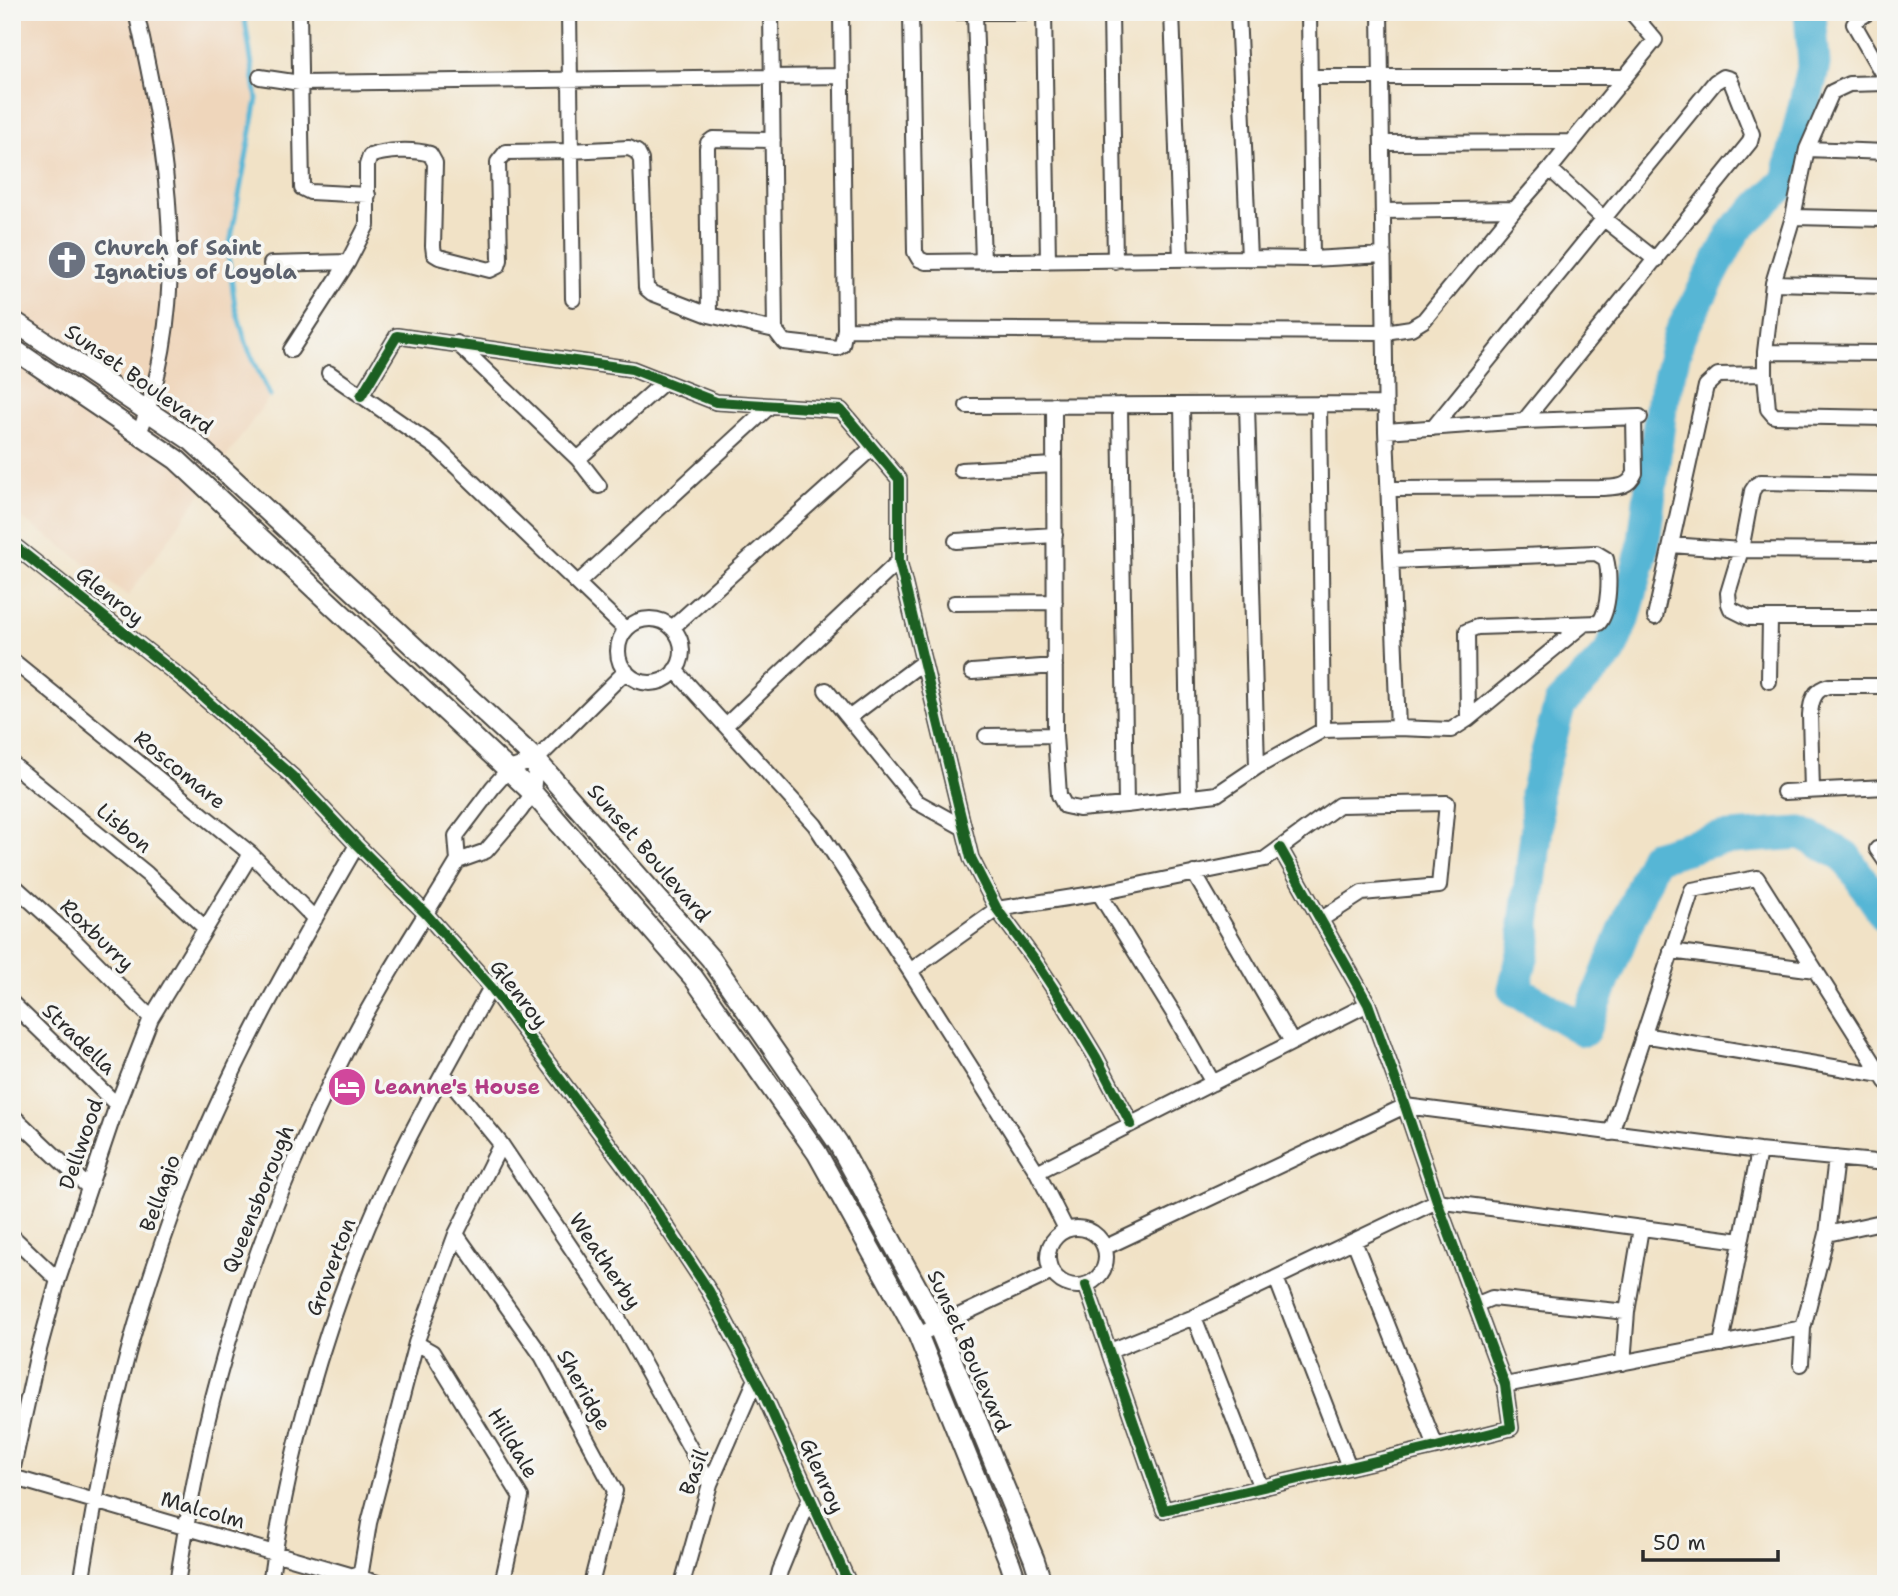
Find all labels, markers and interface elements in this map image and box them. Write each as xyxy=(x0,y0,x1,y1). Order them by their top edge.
place label: Church of Saint Ignatius of Loyola xyxy=(94,234,298,286)
church icon: Church of Saint Ignatius of Loyola xyxy=(46,239,88,281)
street label: Sunset Boulevard xyxy=(59,317,219,441)
street label: Glenroy xyxy=(70,560,150,632)
street label: Roscomare xyxy=(128,724,232,816)
street label: Sunset Boulevard xyxy=(581,778,717,928)
street label: Lisbon xyxy=(90,797,158,860)
street label: Roxburry xyxy=(54,893,140,977)
street label: Glenroy xyxy=(483,954,555,1034)
street label: Stradella xyxy=(36,997,122,1081)
hotel icon: Leanne's House xyxy=(326,1066,368,1108)
place label: Leanne's House xyxy=(374,1073,540,1101)
street label: Dellwood xyxy=(52,1095,110,1193)
street label: Queensborough xyxy=(215,1121,301,1277)
street label: Bellagio xyxy=(133,1151,187,1235)
street label: Weatherby xyxy=(562,1207,648,1315)
street label: Groverton xyxy=(299,1214,363,1320)
street label: Sunset Boulevard xyxy=(921,1265,1017,1437)
street label: Sheridge xyxy=(550,1344,618,1436)
street label: Hilldale xyxy=(481,1403,545,1483)
street label: Glenroy xyxy=(793,1434,851,1518)
street label: Basil xyxy=(673,1444,715,1499)
street label: Malcolm xyxy=(158,1485,248,1535)
scale bar xyxy=(1643,1519,1777,1563)
text: 50 m xyxy=(1653,1529,1706,1557)

